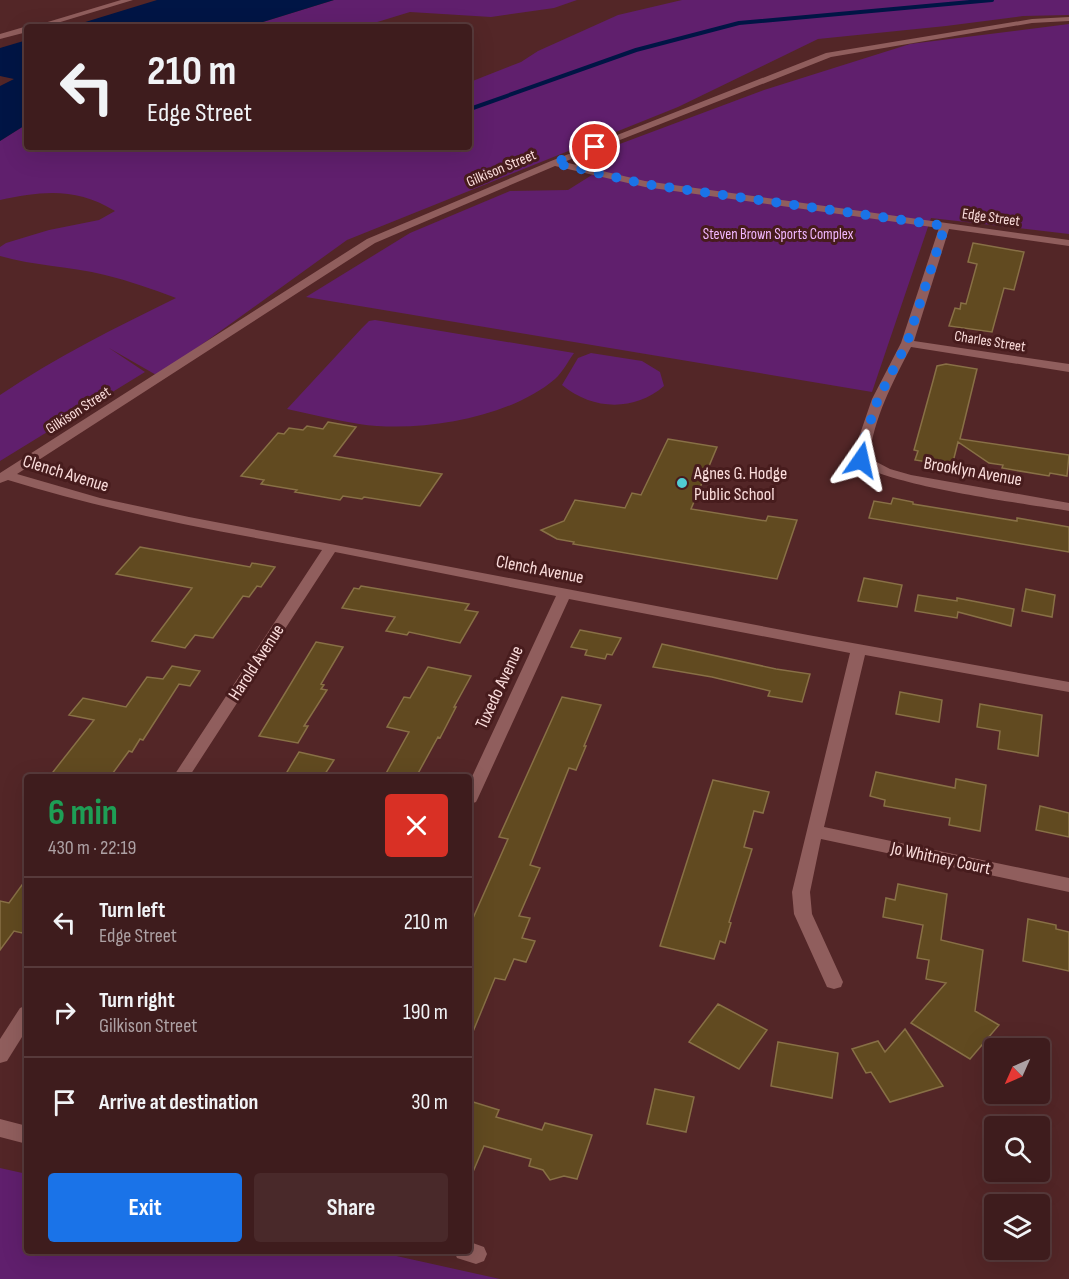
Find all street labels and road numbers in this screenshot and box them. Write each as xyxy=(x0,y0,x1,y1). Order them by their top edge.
street label: Gilkison Street xyxy=(464,145,539,192)
street label: Edge Street xyxy=(961,204,1022,231)
street label: Charles Street xyxy=(953,326,1027,357)
street label: Gilkison Street xyxy=(42,382,115,438)
street label: Clench Avenue xyxy=(20,450,111,497)
street label: Brooklyn Avenue xyxy=(922,453,1024,490)
street label: Clench Avenue xyxy=(494,551,585,588)
street label: Harold Avenue xyxy=(224,620,289,704)
street label: Tuxedo Avenue xyxy=(471,642,528,732)
street label: Jo Whitney Court xyxy=(888,837,993,879)

